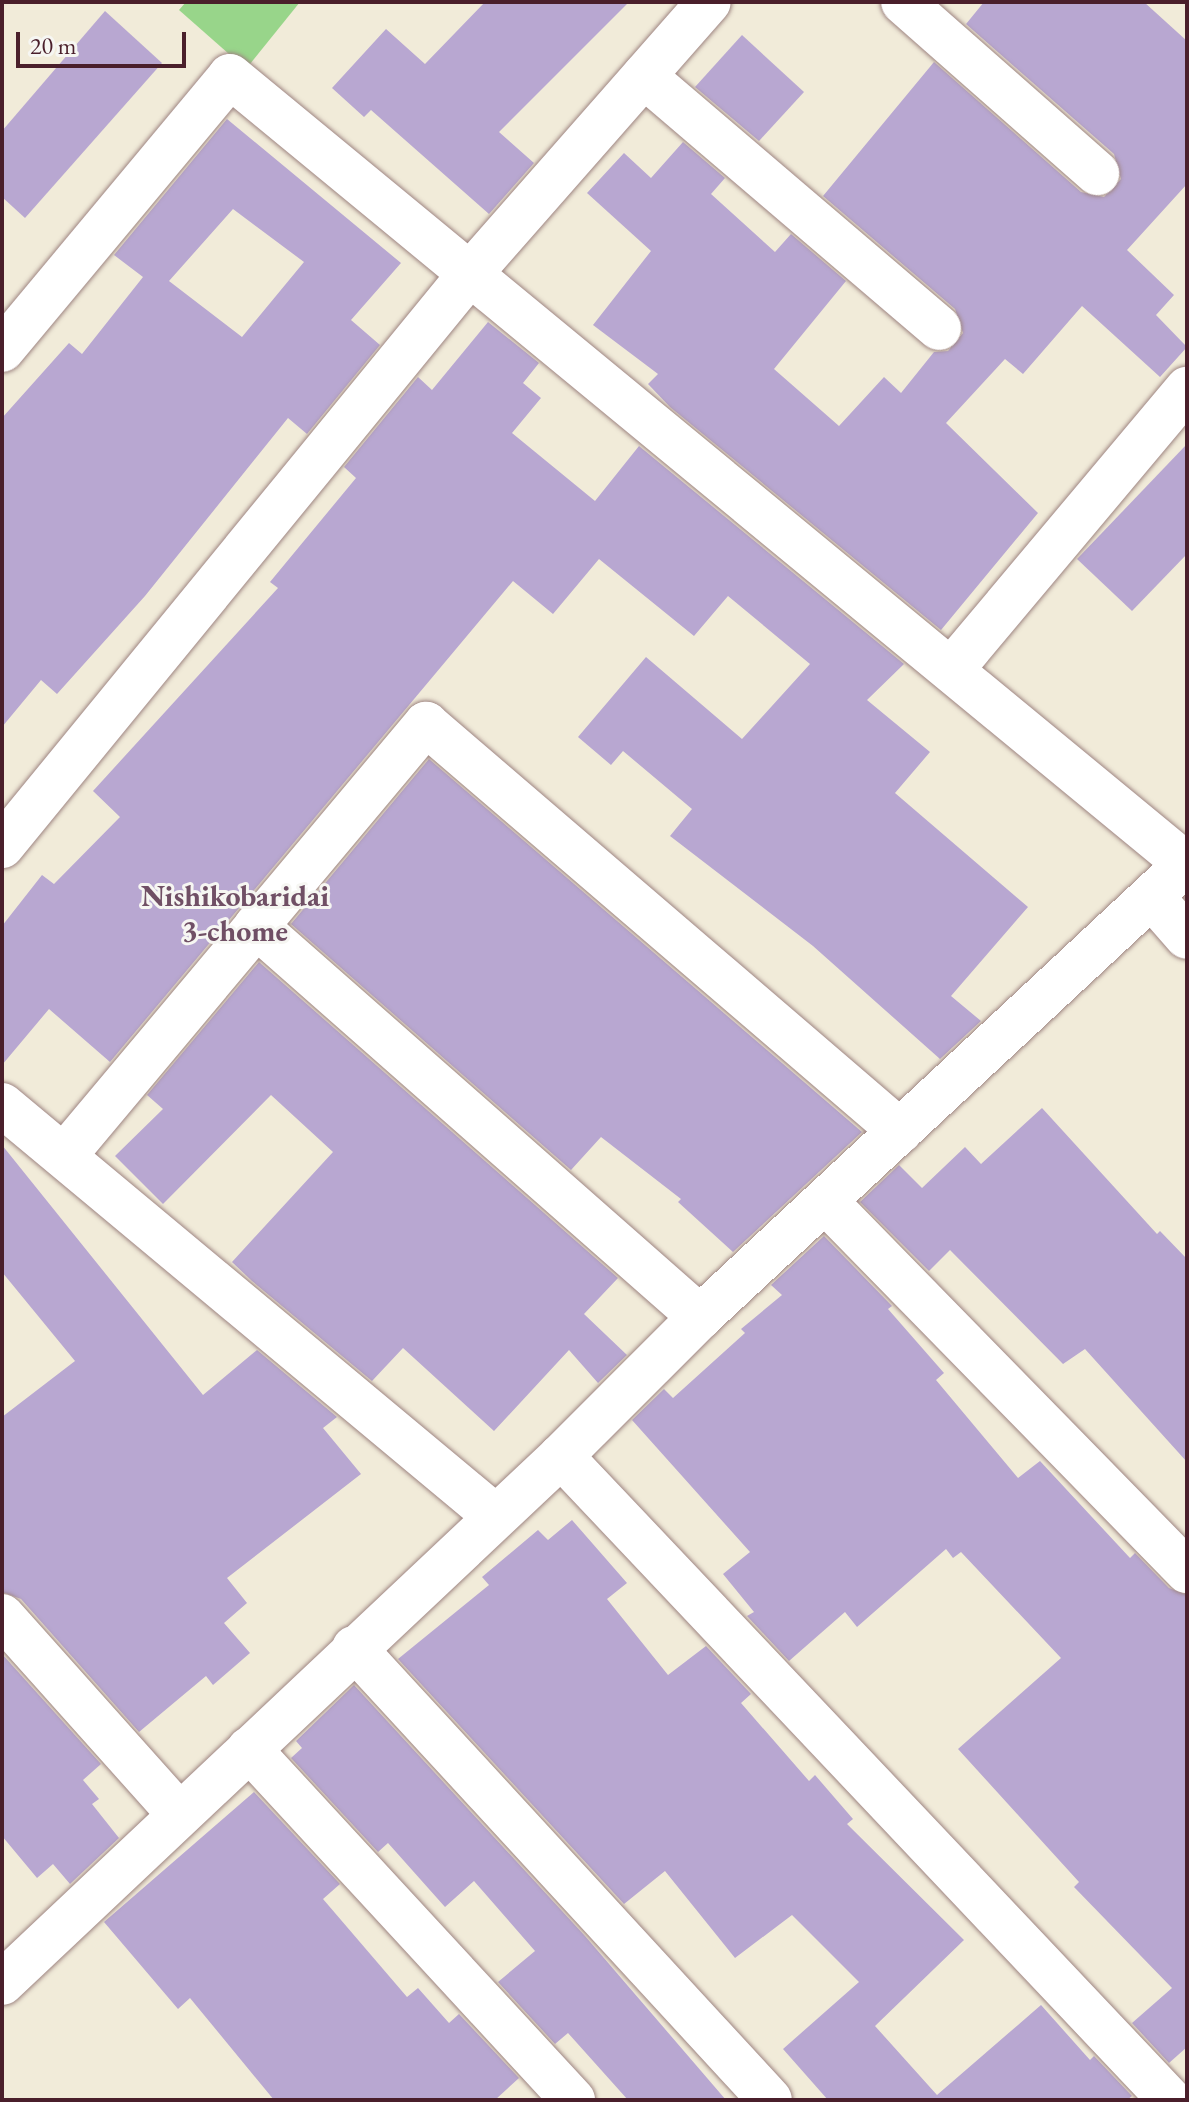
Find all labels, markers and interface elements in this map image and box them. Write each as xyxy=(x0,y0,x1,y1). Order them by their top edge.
scale bar xyxy=(20,16,190,66)
text: 20 m xyxy=(30,30,77,61)
district label: Nishikobaridai 3-chome xyxy=(141,878,329,948)

